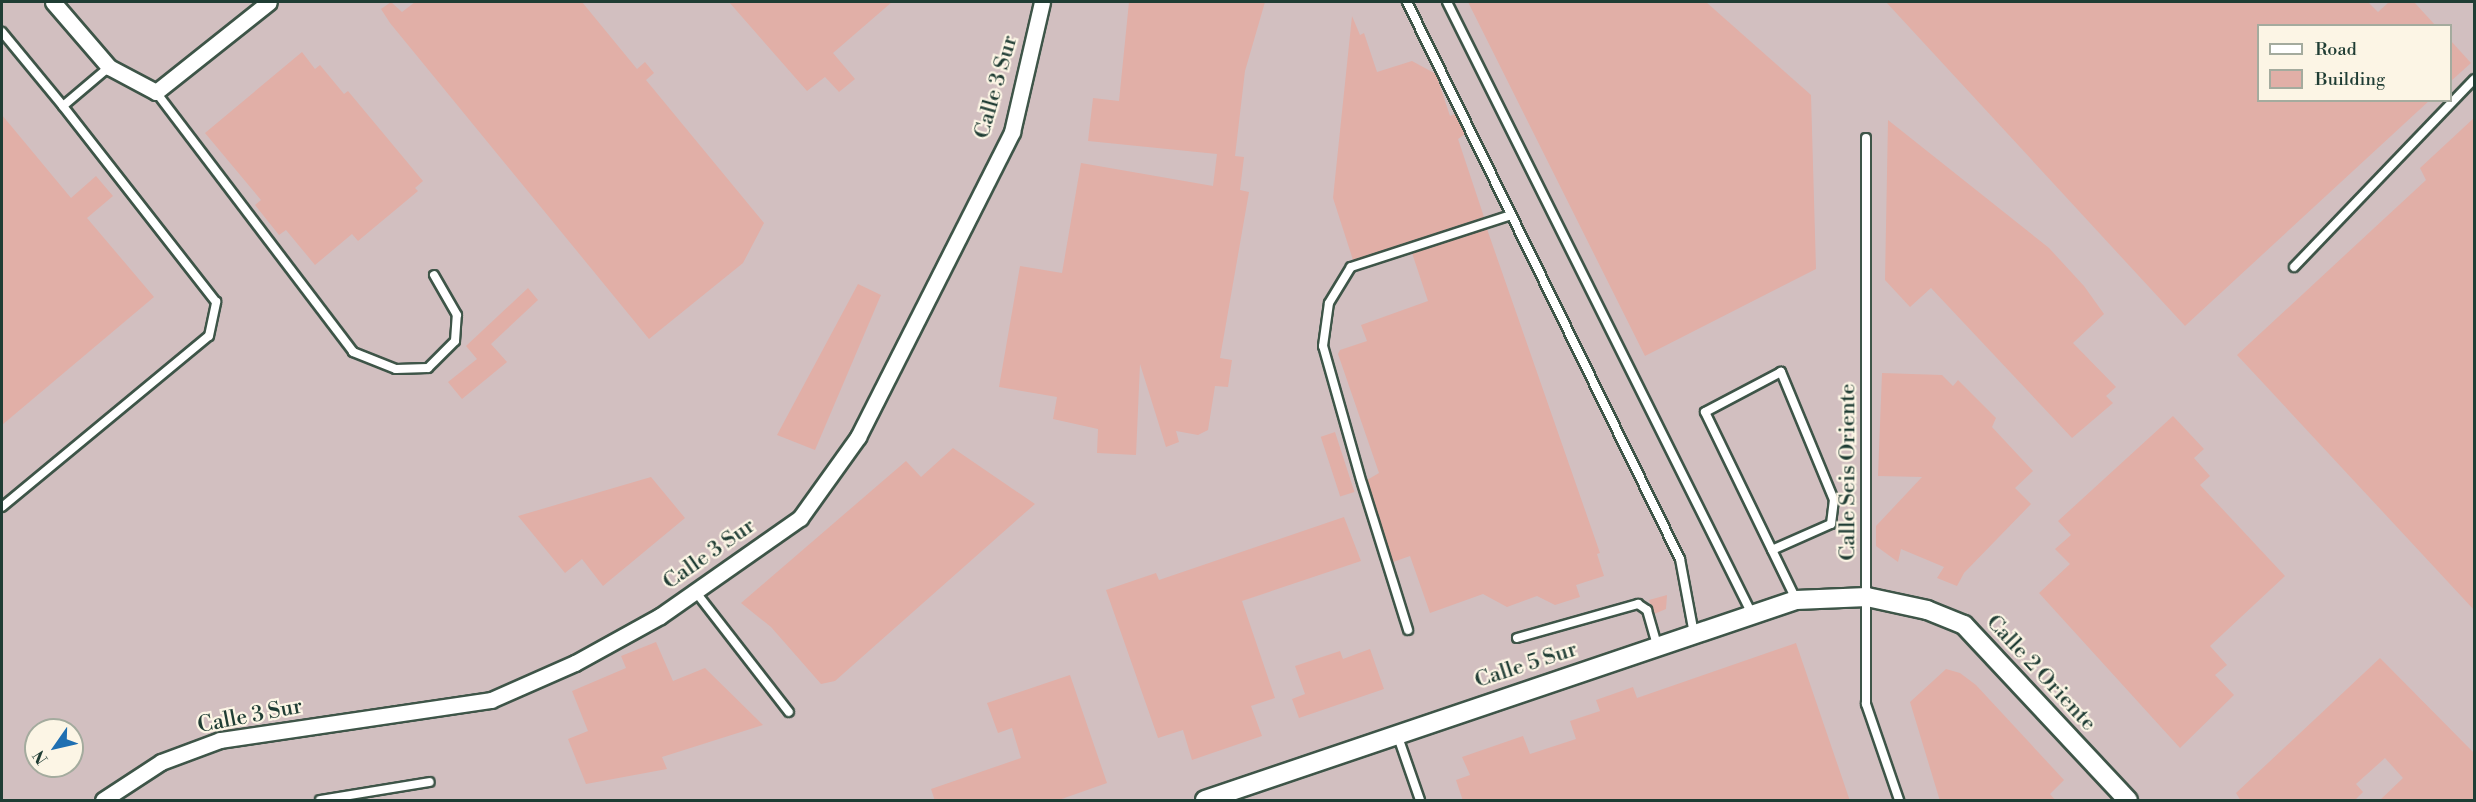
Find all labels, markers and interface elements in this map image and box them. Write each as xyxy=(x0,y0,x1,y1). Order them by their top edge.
legend xyxy=(2257,24,2452,102)
street label: Calle 3 Sur xyxy=(969,32,1023,142)
text: Road xyxy=(2315,38,2357,61)
text: Building xyxy=(2315,68,2385,91)
street label: Calle Seis Oriente xyxy=(1835,383,1861,561)
street label: Calle 3 Sur xyxy=(658,513,760,595)
street label: Calle 2 Oriente xyxy=(1980,609,2102,737)
street label: Calle 5 Sur xyxy=(1471,636,1581,694)
street label: Calle 3 Sur xyxy=(195,693,305,739)
north arrow xyxy=(24,718,84,778)
text: N xyxy=(29,746,53,768)

